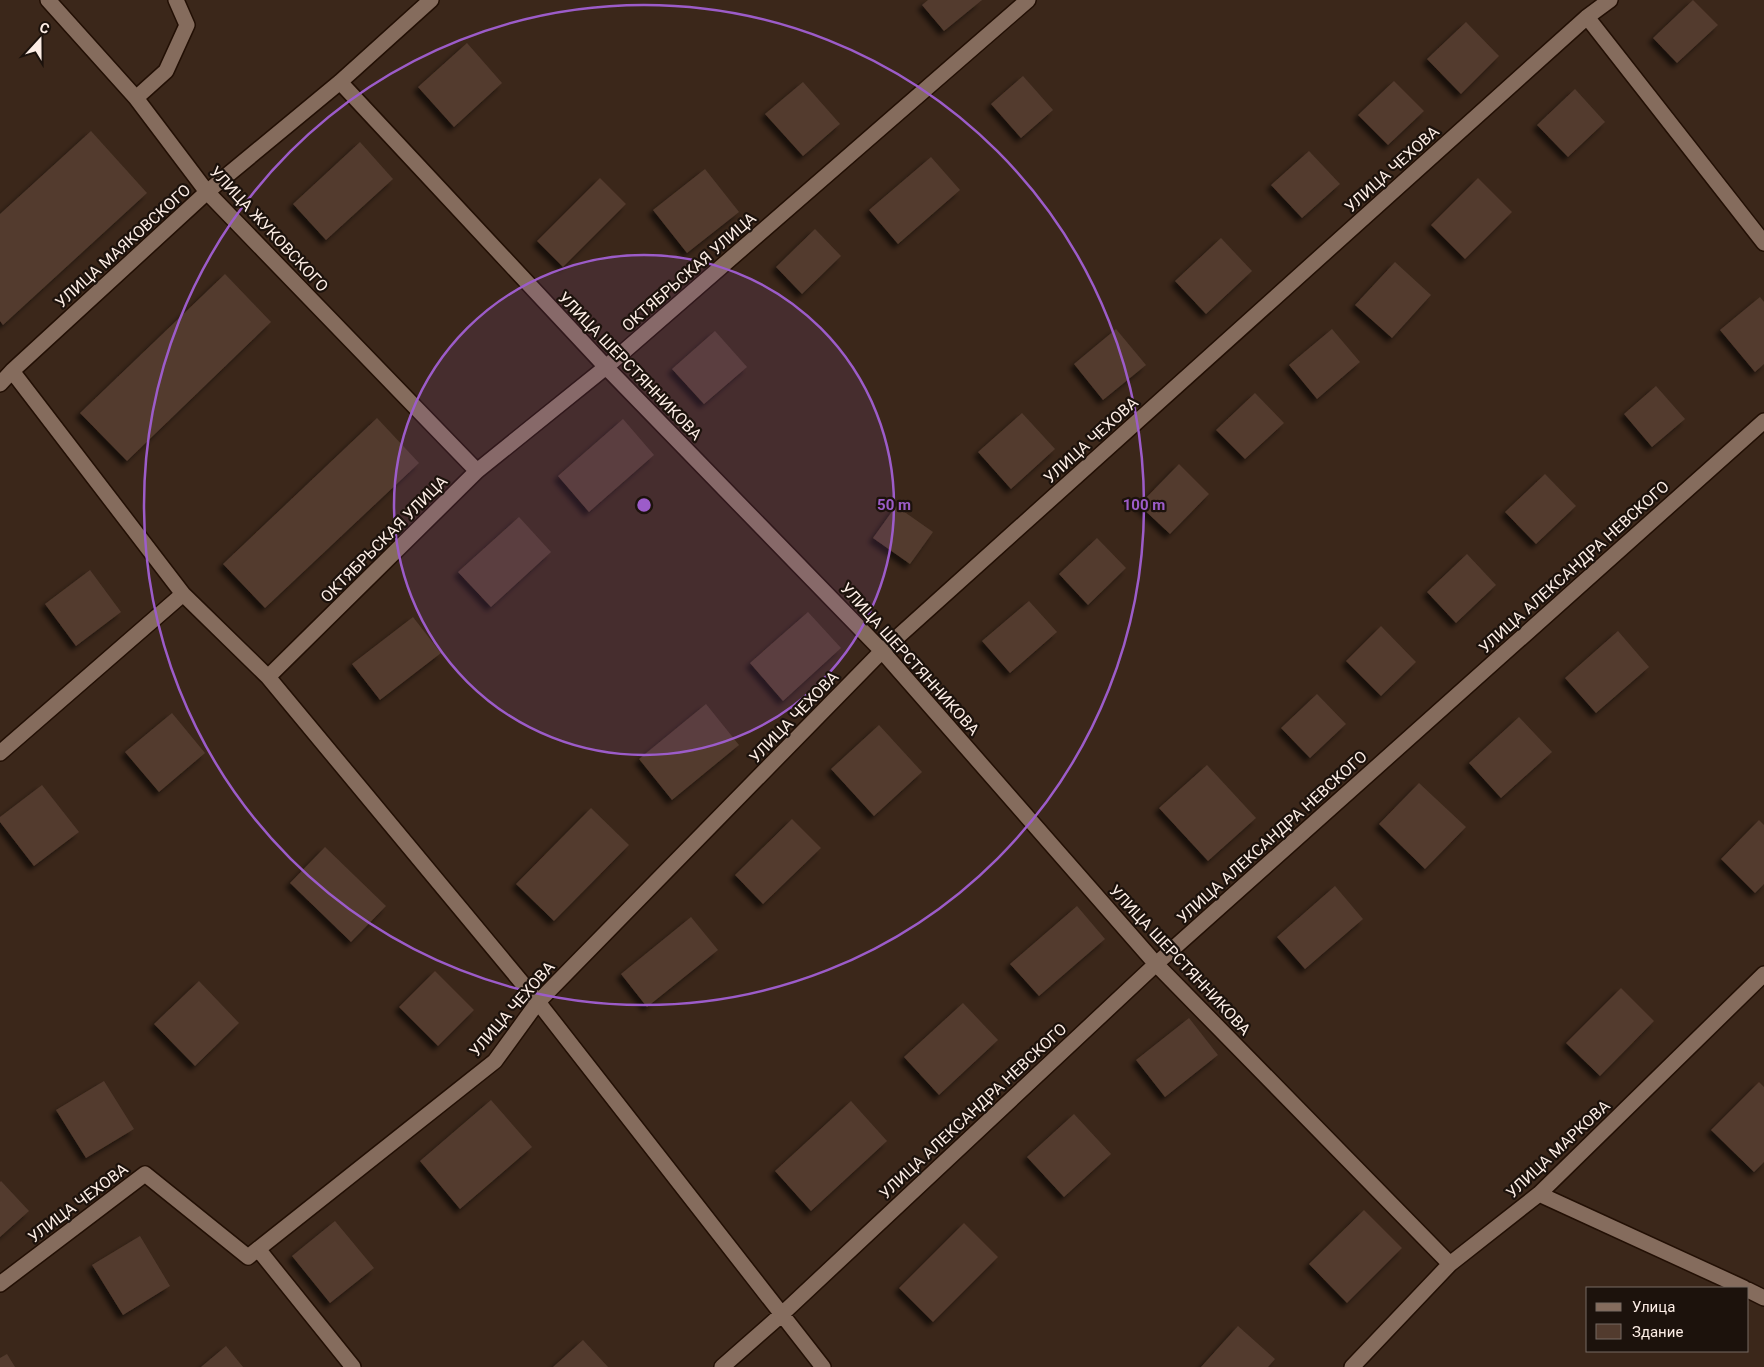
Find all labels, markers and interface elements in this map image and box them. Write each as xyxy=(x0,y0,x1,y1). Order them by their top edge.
north arrow xyxy=(15,15,65,65)
text: С xyxy=(38,19,52,37)
street label: УЛИЦА ЧЕХОВА xyxy=(1341,121,1443,216)
street label: УЛИЦА ЖУКОВСКОГО xyxy=(206,162,332,296)
street label: УЛИЦА МАЯКОВСКОГО xyxy=(52,180,194,312)
street label: ОКТЯБРЬСКАЯ УЛИЦА xyxy=(618,208,760,335)
street label: УЛИЦА ШЕРСТЯННИКОВА xyxy=(554,288,706,444)
street label: УЛИЦА ЧЕХОВА xyxy=(1040,392,1142,487)
street label: ОКТЯБРЬСКАЯ УЛИЦА xyxy=(317,471,452,606)
street label: УЛИЦА АЛЕКСАНДРА НЕВСКОГО xyxy=(1475,477,1673,657)
centre of rings xyxy=(635,496,653,514)
text: 50 m xyxy=(877,496,911,514)
text: 100 m xyxy=(1123,496,1165,514)
street label: УЛИЦА ШЕРСТЯННИКОВА xyxy=(837,579,984,740)
street label: УЛИЦА ЧЕХОВА xyxy=(746,667,843,767)
street label: УЛИЦА АЛЕКСАНДРА НЕВСКОГО xyxy=(1173,747,1371,927)
street label: УЛИЦА ШЕРСТЯННИКОВА xyxy=(1105,881,1255,1039)
street label: УЛИЦА ЧЕХОВА xyxy=(465,957,559,1060)
street label: УЛИЦА АЛЕКСАНДРА НЕВСКОГО xyxy=(876,1019,1070,1203)
street label: УЛИЦА МАРКОВА xyxy=(1502,1096,1614,1202)
street label: УЛИЦА ЧЕХОВА xyxy=(24,1159,132,1247)
legend xyxy=(1586,1287,1749,1352)
text: Улица xyxy=(1632,1298,1675,1316)
text: Здание xyxy=(1632,1323,1683,1341)

